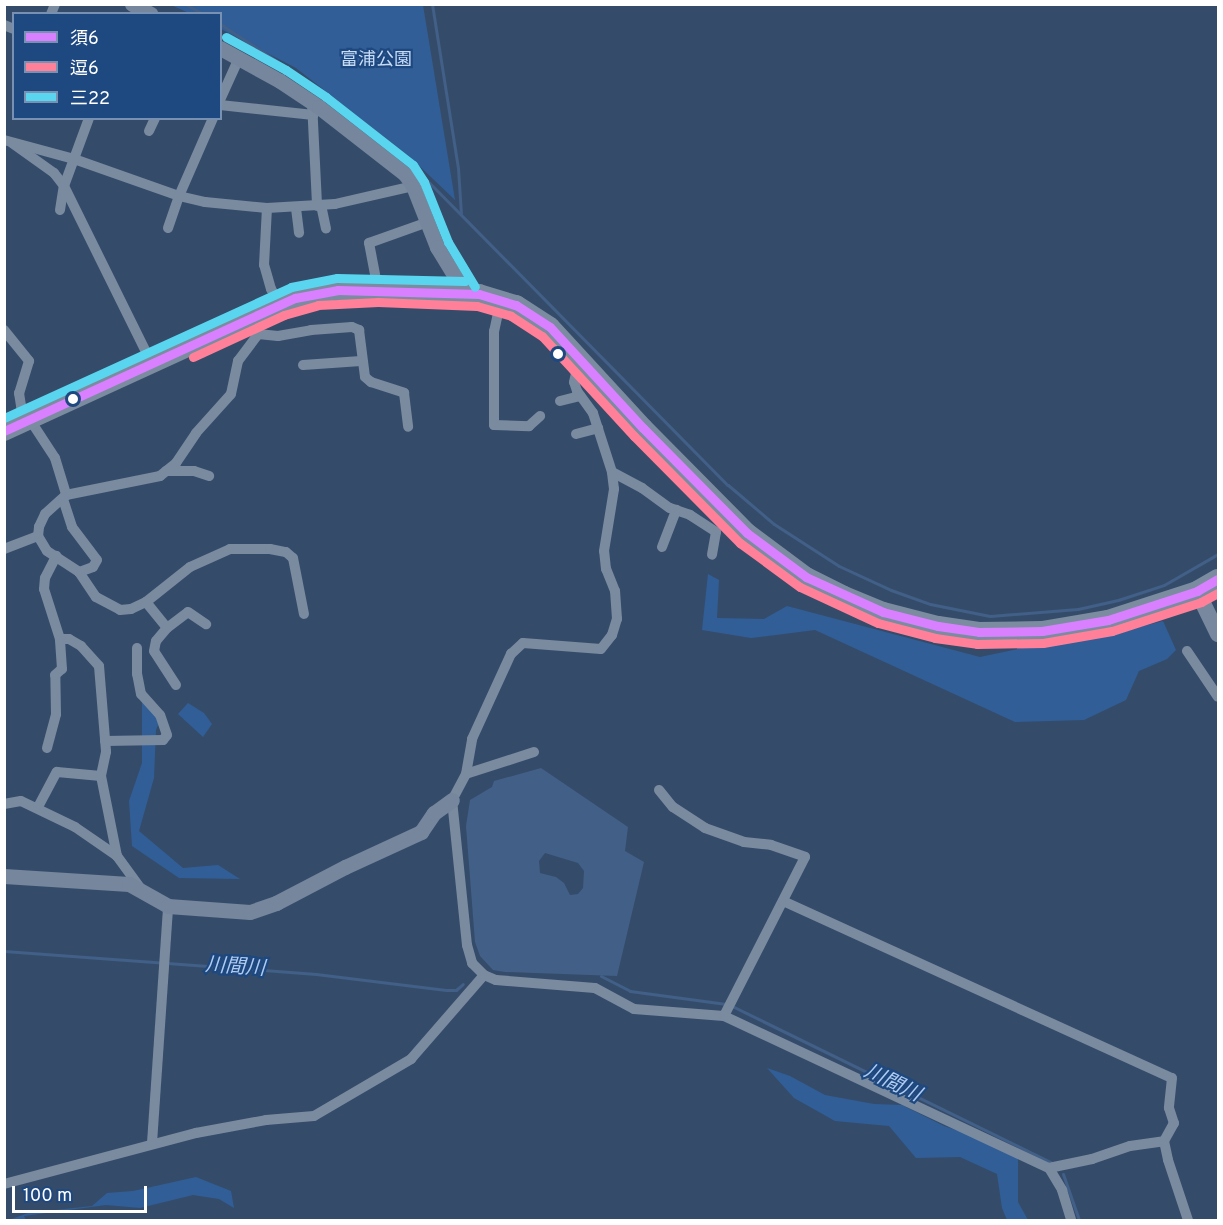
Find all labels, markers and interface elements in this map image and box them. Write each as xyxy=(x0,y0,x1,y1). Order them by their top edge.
legend xyxy=(12,12,222,120)
text: 須6 xyxy=(70,28,99,51)
park label: 富浦公園 xyxy=(340,50,412,72)
text: 逗6 xyxy=(70,58,99,81)
text: 三22 xyxy=(70,88,110,111)
unlabelled marker xyxy=(552,348,564,360)
unlabelled marker xyxy=(67,393,79,405)
water label: 川間川 xyxy=(204,954,266,982)
water label: 川間川 xyxy=(860,1060,924,1108)
scale bar xyxy=(15,1174,150,1212)
text: 100 m xyxy=(23,1185,72,1208)

